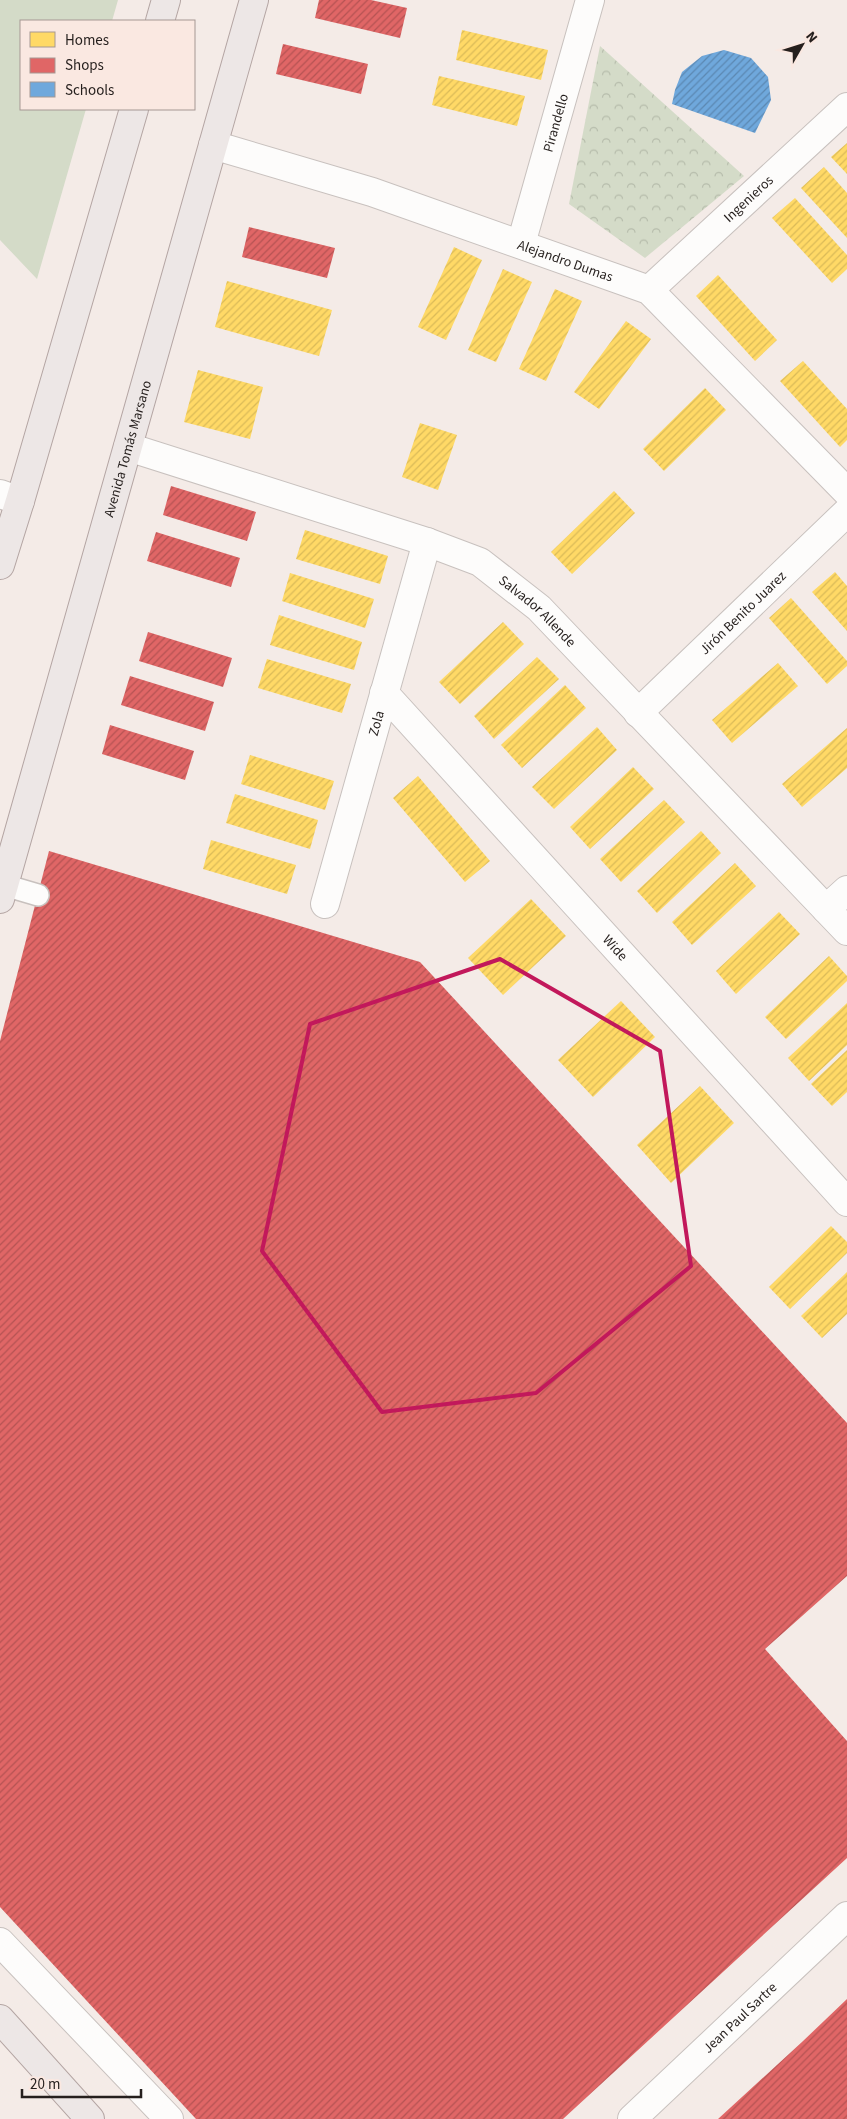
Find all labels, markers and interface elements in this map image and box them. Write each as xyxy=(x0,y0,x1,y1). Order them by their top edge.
legend xyxy=(20,20,195,110)
north arrow xyxy=(777,20,827,70)
text: N xyxy=(801,28,822,47)
text: Homes xyxy=(65,30,109,51)
text: Shops xyxy=(65,55,104,76)
text: Schools xyxy=(65,80,114,101)
street label: Pirandello xyxy=(538,91,574,155)
street label: Ingenieros xyxy=(719,171,778,227)
street label: Alejandro Dumas xyxy=(515,235,616,288)
street label: Avenida Tomás Marsano xyxy=(99,378,157,520)
street label: Jirón Benito Juarez xyxy=(695,567,791,660)
street label: Salvador Allende xyxy=(494,571,580,652)
street label: Zola xyxy=(364,708,390,738)
street label: Wide xyxy=(598,931,632,966)
street label: Jean Paul Sartre xyxy=(699,1978,782,2058)
scale bar xyxy=(22,2066,141,2098)
text: 20 m xyxy=(30,2074,60,2095)

